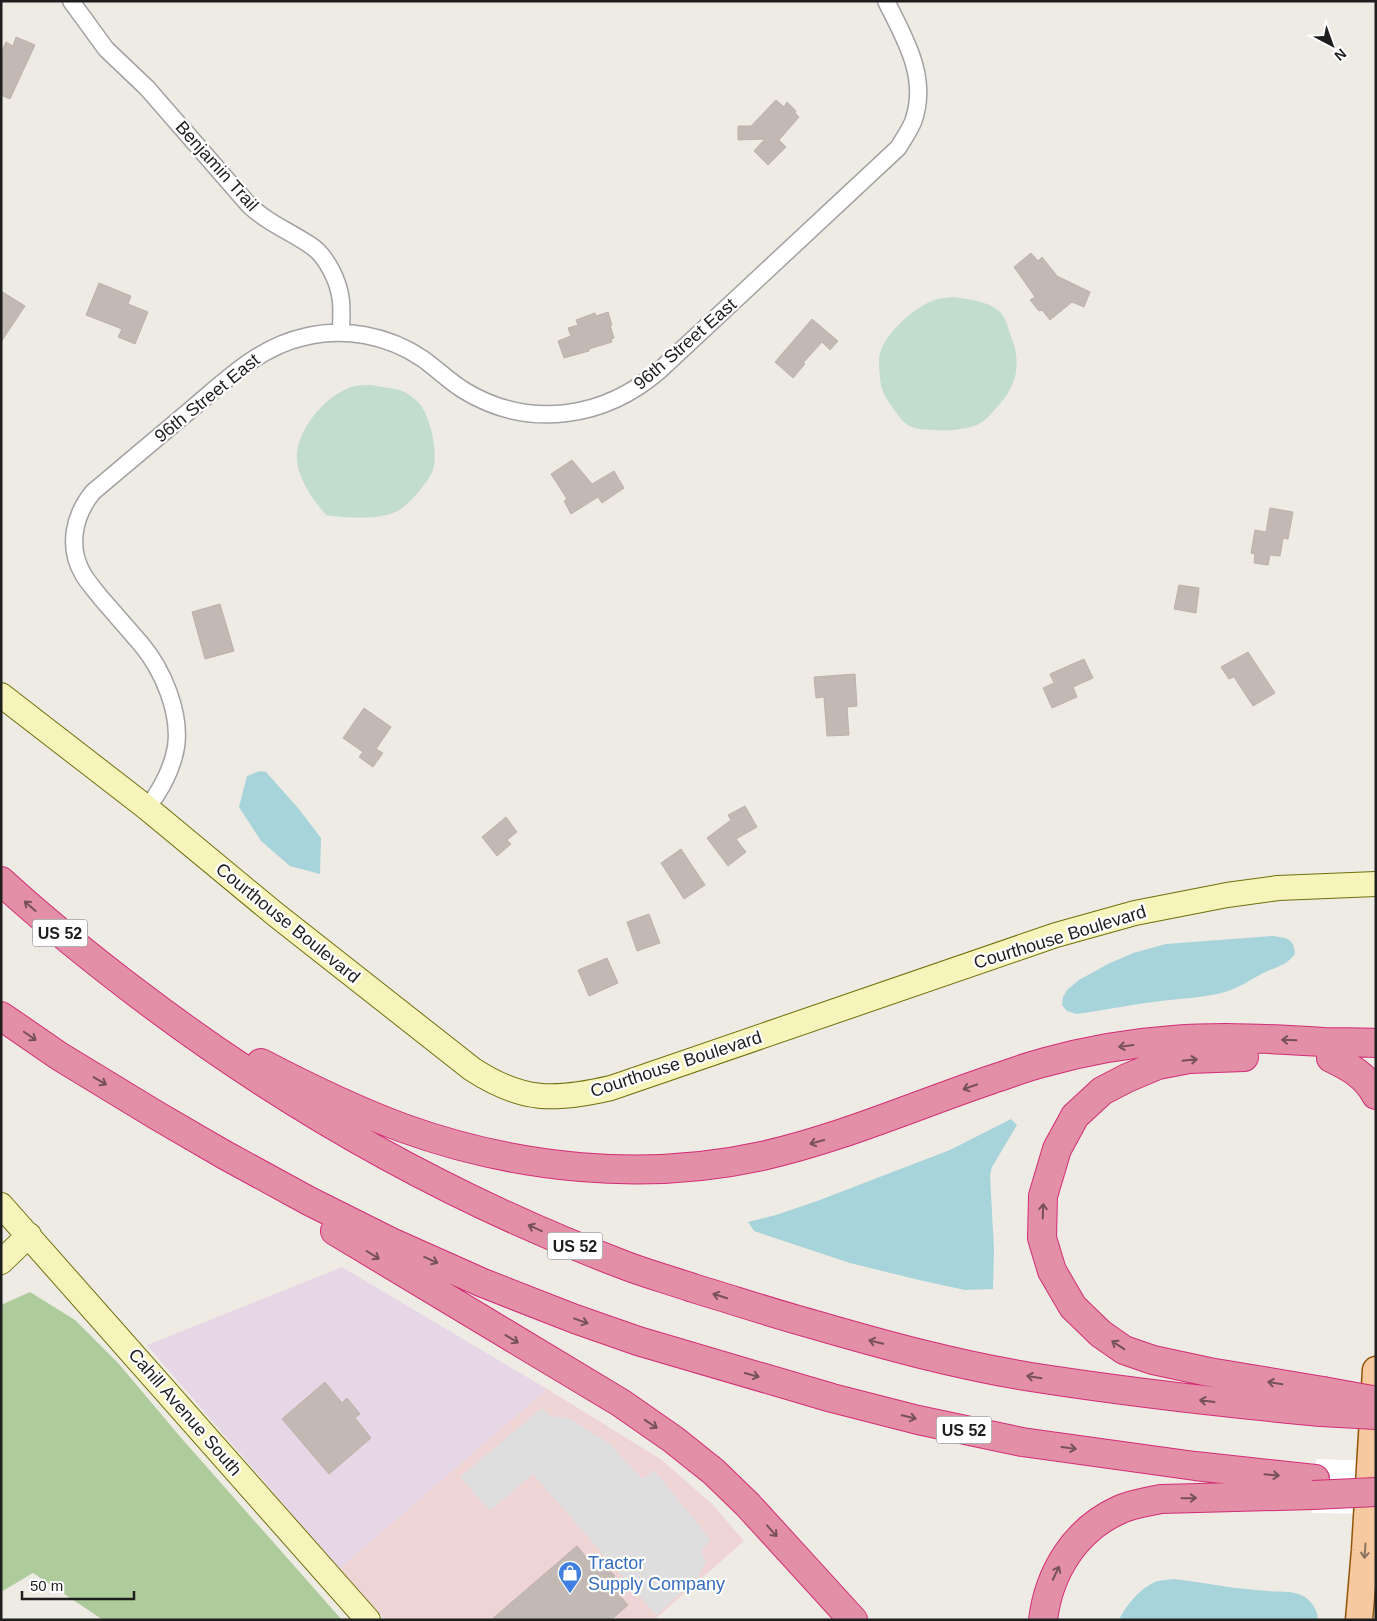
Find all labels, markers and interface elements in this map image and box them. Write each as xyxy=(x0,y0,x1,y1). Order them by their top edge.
north arrow xyxy=(1307,20,1357,70)
text: N xyxy=(1331,45,1350,64)
street label: Benjamin Trail xyxy=(171,117,263,215)
street label: 96th Street East xyxy=(630,294,740,394)
street label: 96th Street East xyxy=(151,350,263,446)
street label: Courthouse Boulevard xyxy=(212,859,364,987)
one-way arrow xyxy=(23,901,36,912)
street label: Courthouse Boulevard xyxy=(971,901,1149,973)
road number: US 52 xyxy=(32,920,88,946)
street label: Courthouse Boulevard xyxy=(588,1027,764,1101)
one-way arrow xyxy=(23,1031,37,1041)
one-way arrow xyxy=(1281,1035,1297,1045)
one-way arrow xyxy=(1119,1041,1135,1051)
one-way arrow xyxy=(1182,1055,1198,1065)
one-way arrow xyxy=(93,1076,107,1086)
one-way arrow xyxy=(962,1083,978,1092)
one-way arrow xyxy=(809,1137,825,1147)
one-way arrow xyxy=(1038,1203,1047,1219)
one-way arrow xyxy=(528,1223,543,1232)
road number: US 52 xyxy=(548,1232,602,1260)
one-way arrow xyxy=(366,1250,380,1261)
one-way arrow xyxy=(423,1255,438,1265)
one-way arrow xyxy=(712,1291,728,1301)
one-way arrow xyxy=(573,1317,589,1326)
one-way arrow xyxy=(504,1335,519,1345)
one-way arrow xyxy=(868,1337,884,1346)
one-way arrow xyxy=(1111,1340,1125,1350)
street label: Cahill Avenue South xyxy=(124,1344,246,1480)
one-way arrow xyxy=(744,1371,760,1381)
one-way arrow xyxy=(1027,1372,1043,1382)
one-way arrow xyxy=(1267,1378,1283,1388)
one-way arrow xyxy=(1199,1395,1215,1405)
one-way arrow xyxy=(901,1413,917,1423)
road number: US 52 xyxy=(936,1416,992,1444)
one-way arrow xyxy=(643,1419,657,1429)
one-way arrow xyxy=(1060,1444,1076,1454)
one-way arrow xyxy=(1263,1470,1279,1480)
one-way arrow xyxy=(1180,1493,1196,1502)
one-way arrow xyxy=(766,1525,778,1538)
one-way arrow xyxy=(1361,1543,1370,1559)
place label: Tractor Supply Company xyxy=(588,1553,725,1594)
shop icon: Tractor Supply Company xyxy=(557,1560,583,1594)
one-way arrow xyxy=(1051,1566,1061,1581)
scale bar xyxy=(22,1568,135,1600)
text: 50 m xyxy=(30,1577,63,1594)

